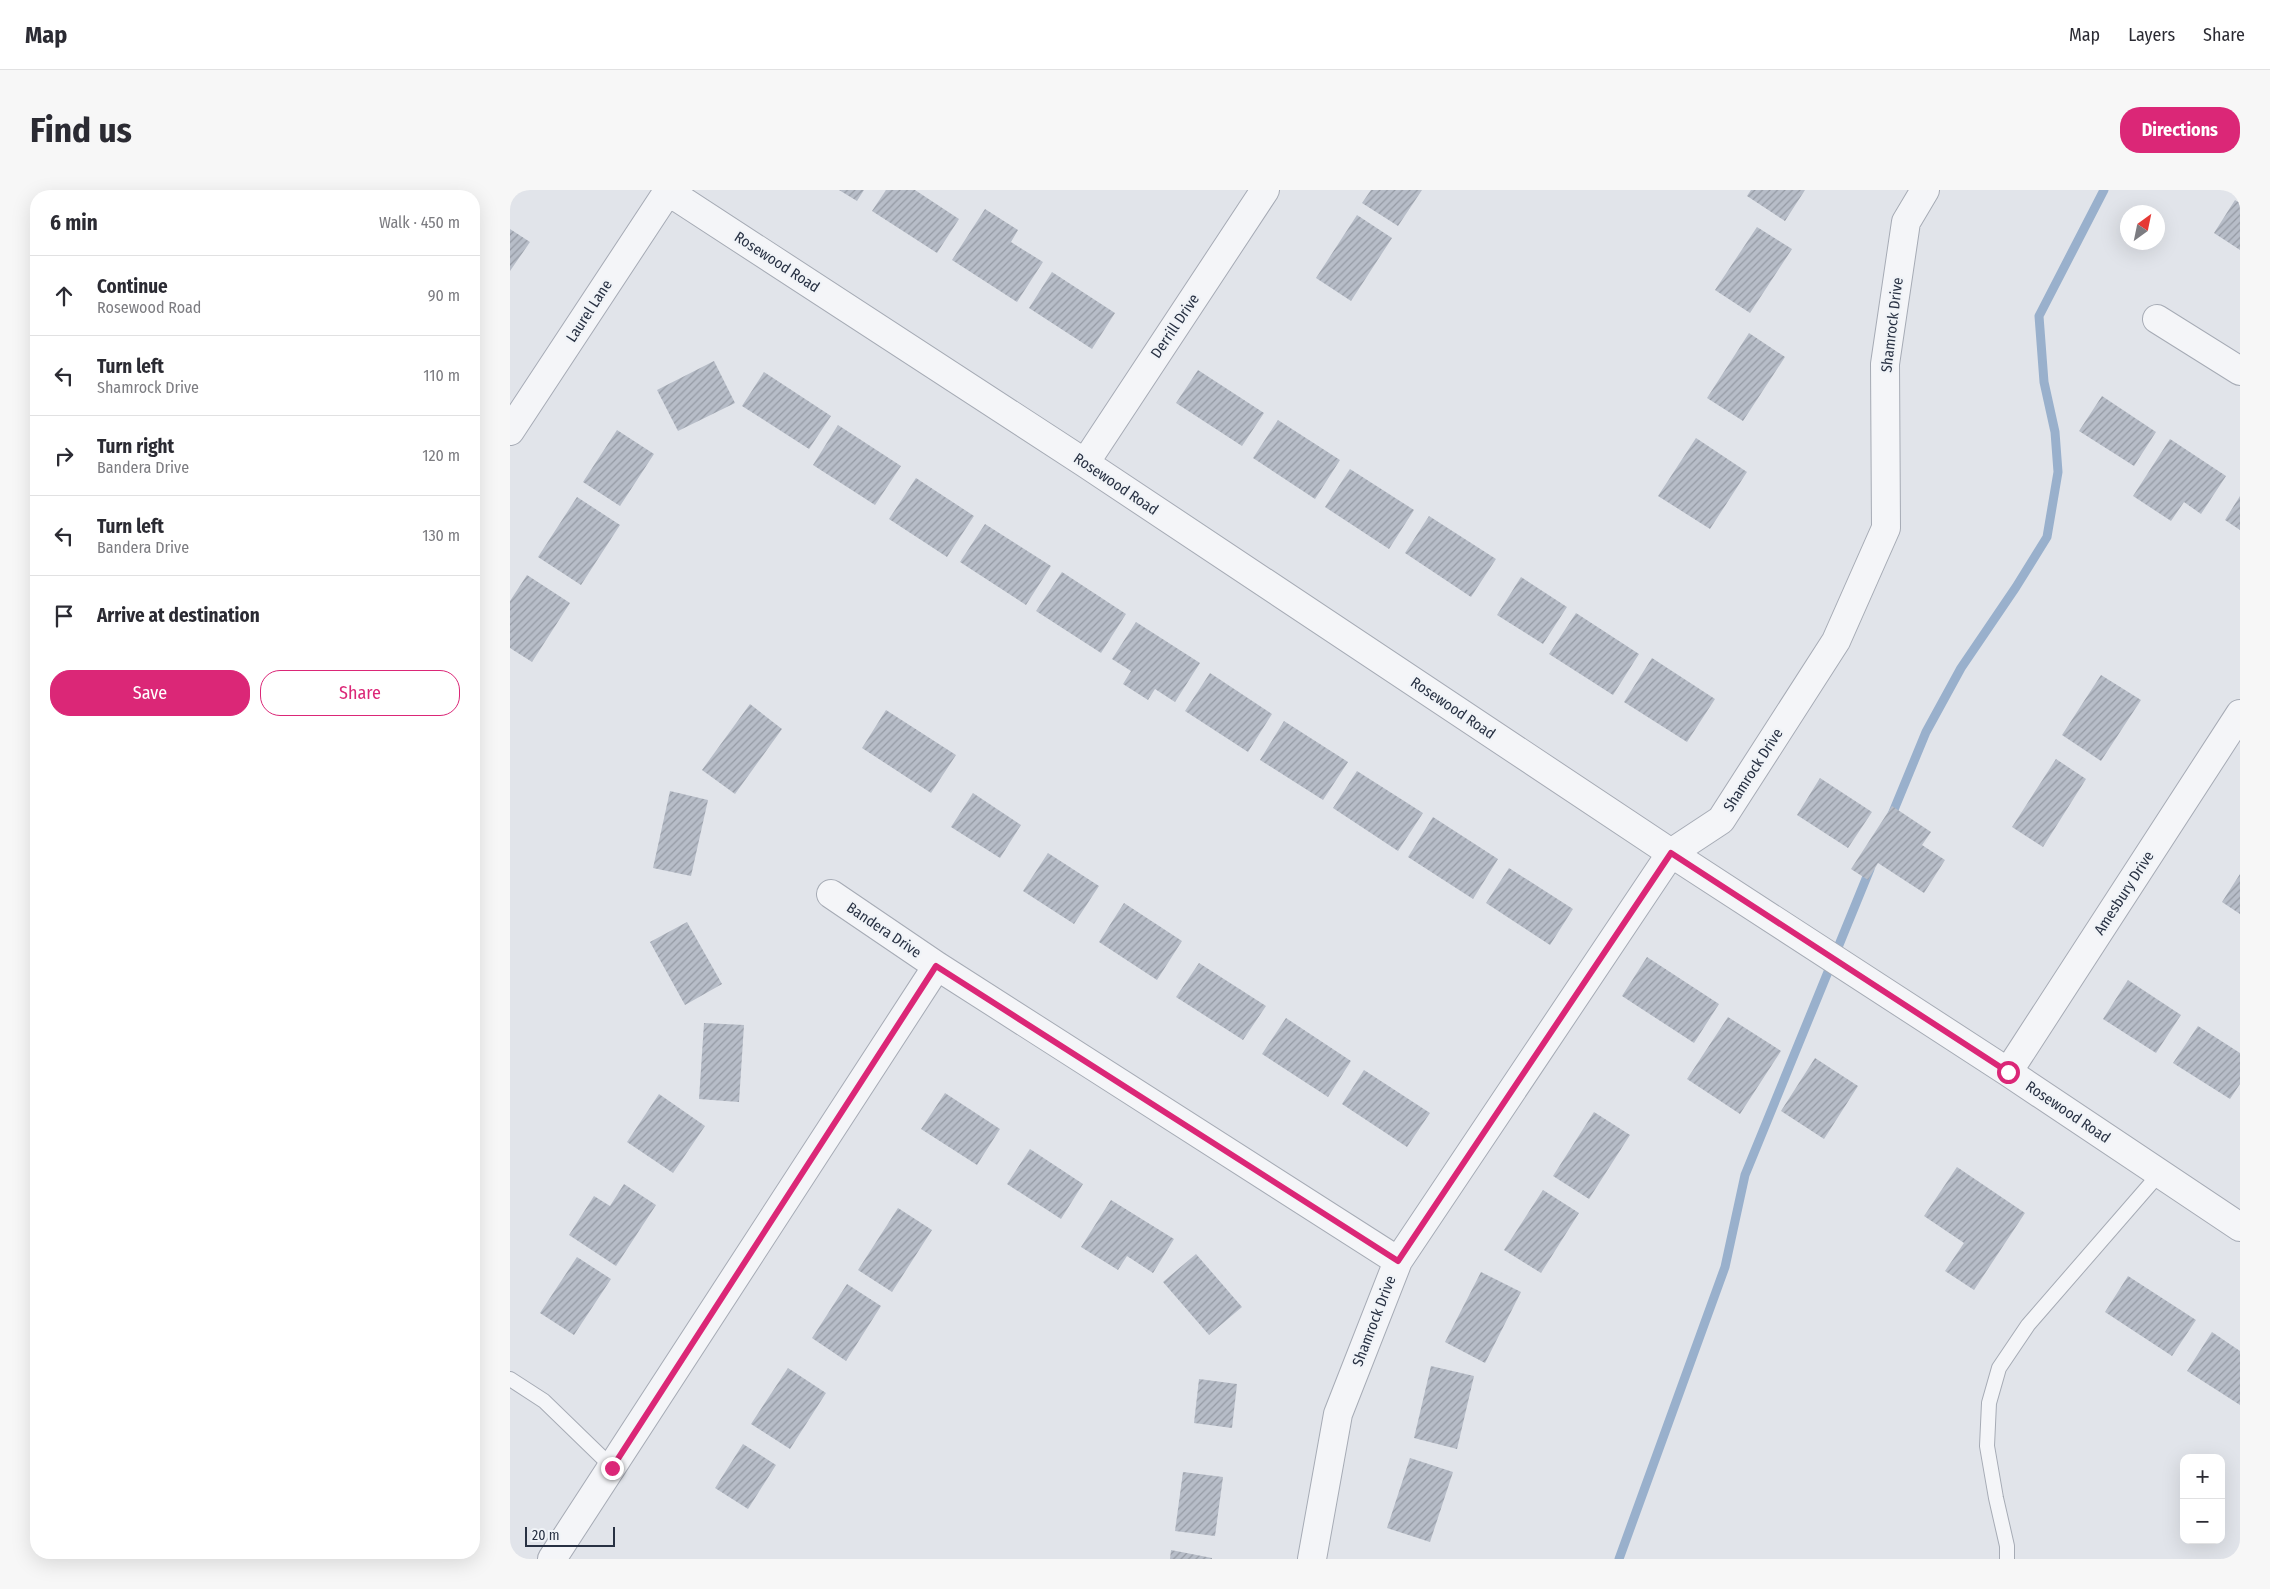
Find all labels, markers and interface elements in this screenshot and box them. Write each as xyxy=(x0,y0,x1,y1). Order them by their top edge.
text: Map xyxy=(25,21,67,49)
text: Map xyxy=(2069,24,2100,46)
text: Layers xyxy=(2128,24,2175,46)
text: Share xyxy=(2203,24,2245,46)
button: Directions xyxy=(2120,107,2240,153)
text: Find us xyxy=(30,109,132,151)
north arrow xyxy=(2120,205,2165,250)
text: 6 min xyxy=(50,210,98,236)
text: Walk · 450 m xyxy=(379,213,460,232)
street label: Rosewood Road xyxy=(731,228,823,296)
text: Continue xyxy=(97,275,168,298)
street label: Laurel Lane xyxy=(562,276,616,346)
street label: Shamrock Drive xyxy=(1877,276,1907,374)
icon: ahead xyxy=(50,282,78,310)
text: 90 m xyxy=(428,286,460,305)
street label: Derrill Drive xyxy=(1147,290,1203,362)
text: Rosewood Road xyxy=(97,298,201,317)
text: Turn left xyxy=(97,355,164,378)
icon: left xyxy=(50,362,78,390)
text: 110 m xyxy=(423,366,460,385)
text: Shamrock Drive xyxy=(97,378,199,397)
text: Turn right xyxy=(97,435,174,458)
icon: right xyxy=(50,442,78,470)
text: 120 m xyxy=(422,446,460,465)
street label: Rosewood Road xyxy=(1070,449,1162,519)
text: Bandera Drive xyxy=(97,458,189,477)
text: Turn left xyxy=(97,515,164,538)
icon: left xyxy=(50,522,78,550)
text: 130 m xyxy=(422,526,460,545)
text: Bandera Drive xyxy=(97,538,189,557)
icon: arrive xyxy=(50,602,78,630)
text: Arrive at destination xyxy=(97,604,260,627)
button: Save xyxy=(50,670,250,716)
button: Share xyxy=(260,670,460,716)
street label: Rosewood Road xyxy=(1407,673,1499,743)
street label: Shamrock Drive xyxy=(1719,725,1787,815)
street label: Amesbury Drive xyxy=(2090,848,2158,938)
street label: Bandera Drive xyxy=(843,898,925,962)
route start xyxy=(1997,1061,2020,1084)
street label: Rosewood Road xyxy=(2022,1077,2114,1147)
street label: Shamrock Drive xyxy=(1348,1273,1400,1369)
map controls xyxy=(2180,1454,2225,1544)
button: + xyxy=(2180,1454,2225,1499)
route end xyxy=(601,1457,624,1480)
button: − xyxy=(2180,1499,2225,1544)
scale bar xyxy=(525,1524,615,1547)
text: 20 m xyxy=(532,1527,560,1544)

